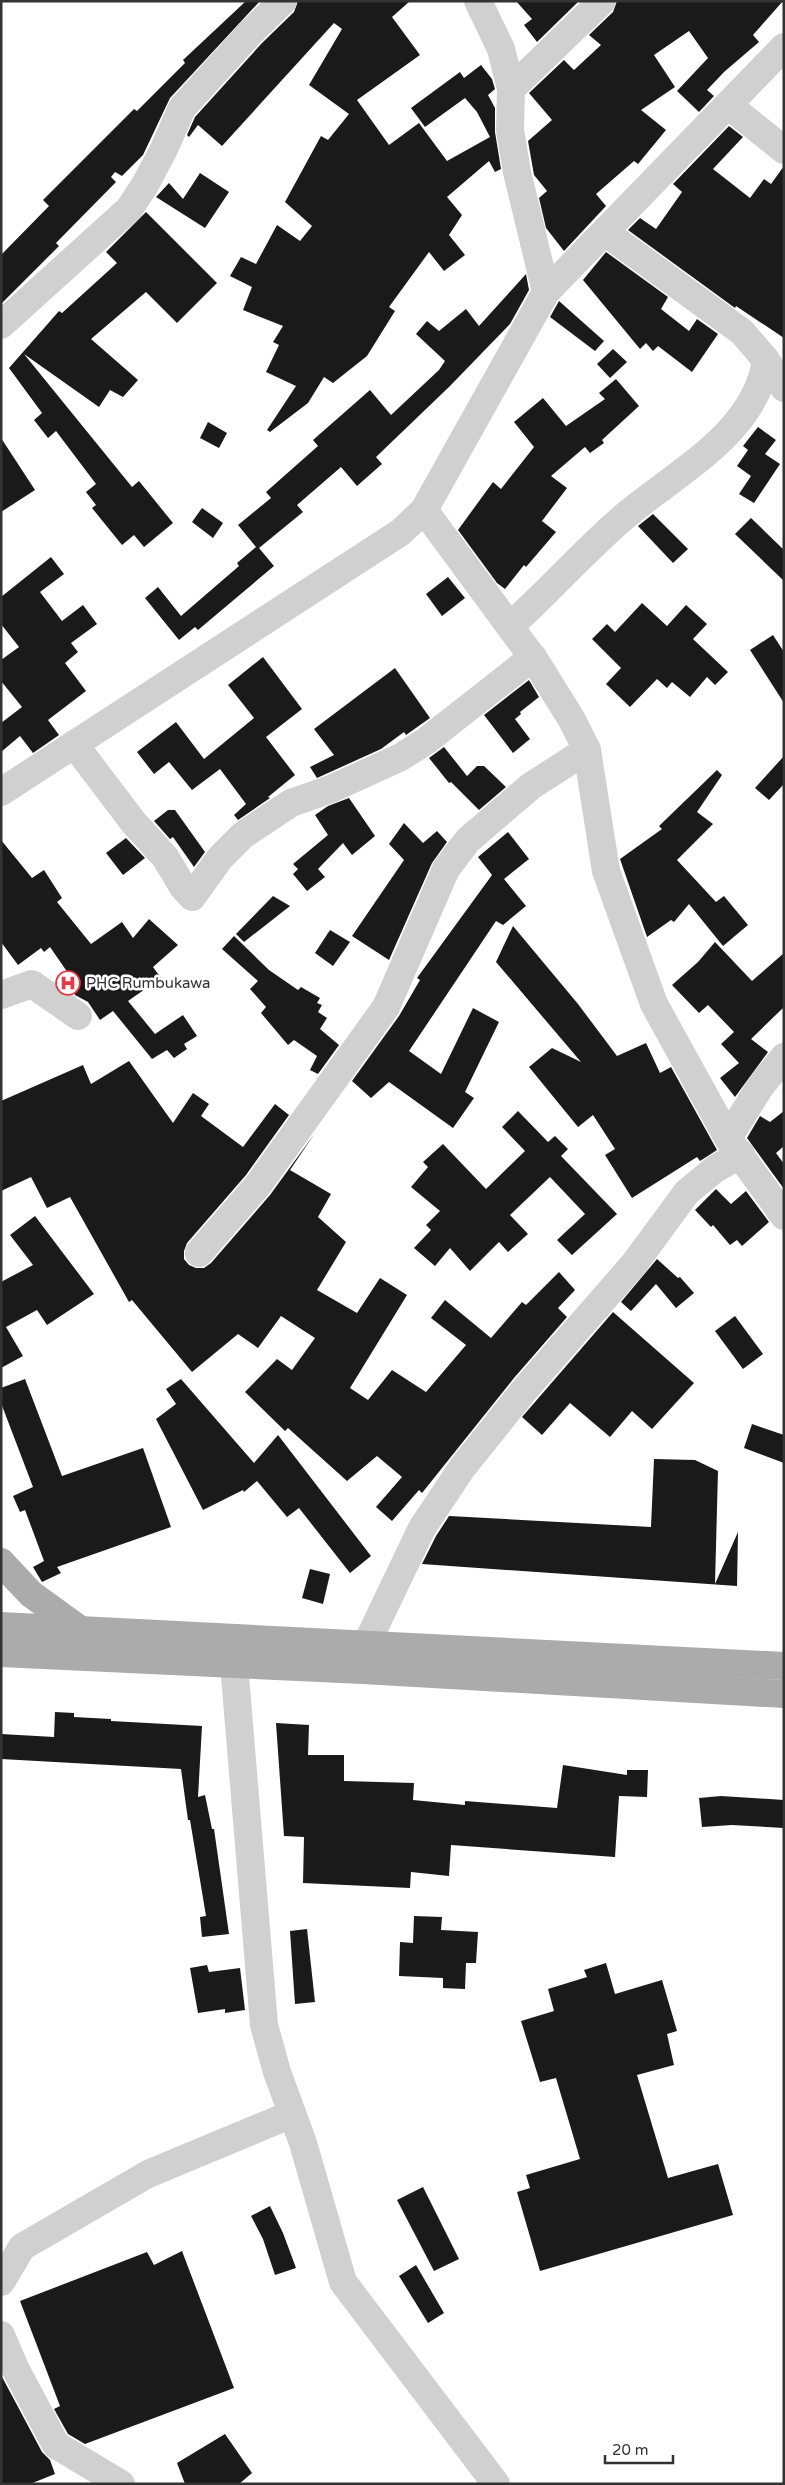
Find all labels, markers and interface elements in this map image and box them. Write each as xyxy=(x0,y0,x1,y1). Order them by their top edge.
hospital icon: PHC Rumbukawa xyxy=(55,970,81,996)
place label: PHC Rumbukawa xyxy=(86,974,210,992)
scale bar xyxy=(605,2432,672,2464)
text: 20 m xyxy=(612,2441,649,2459)

